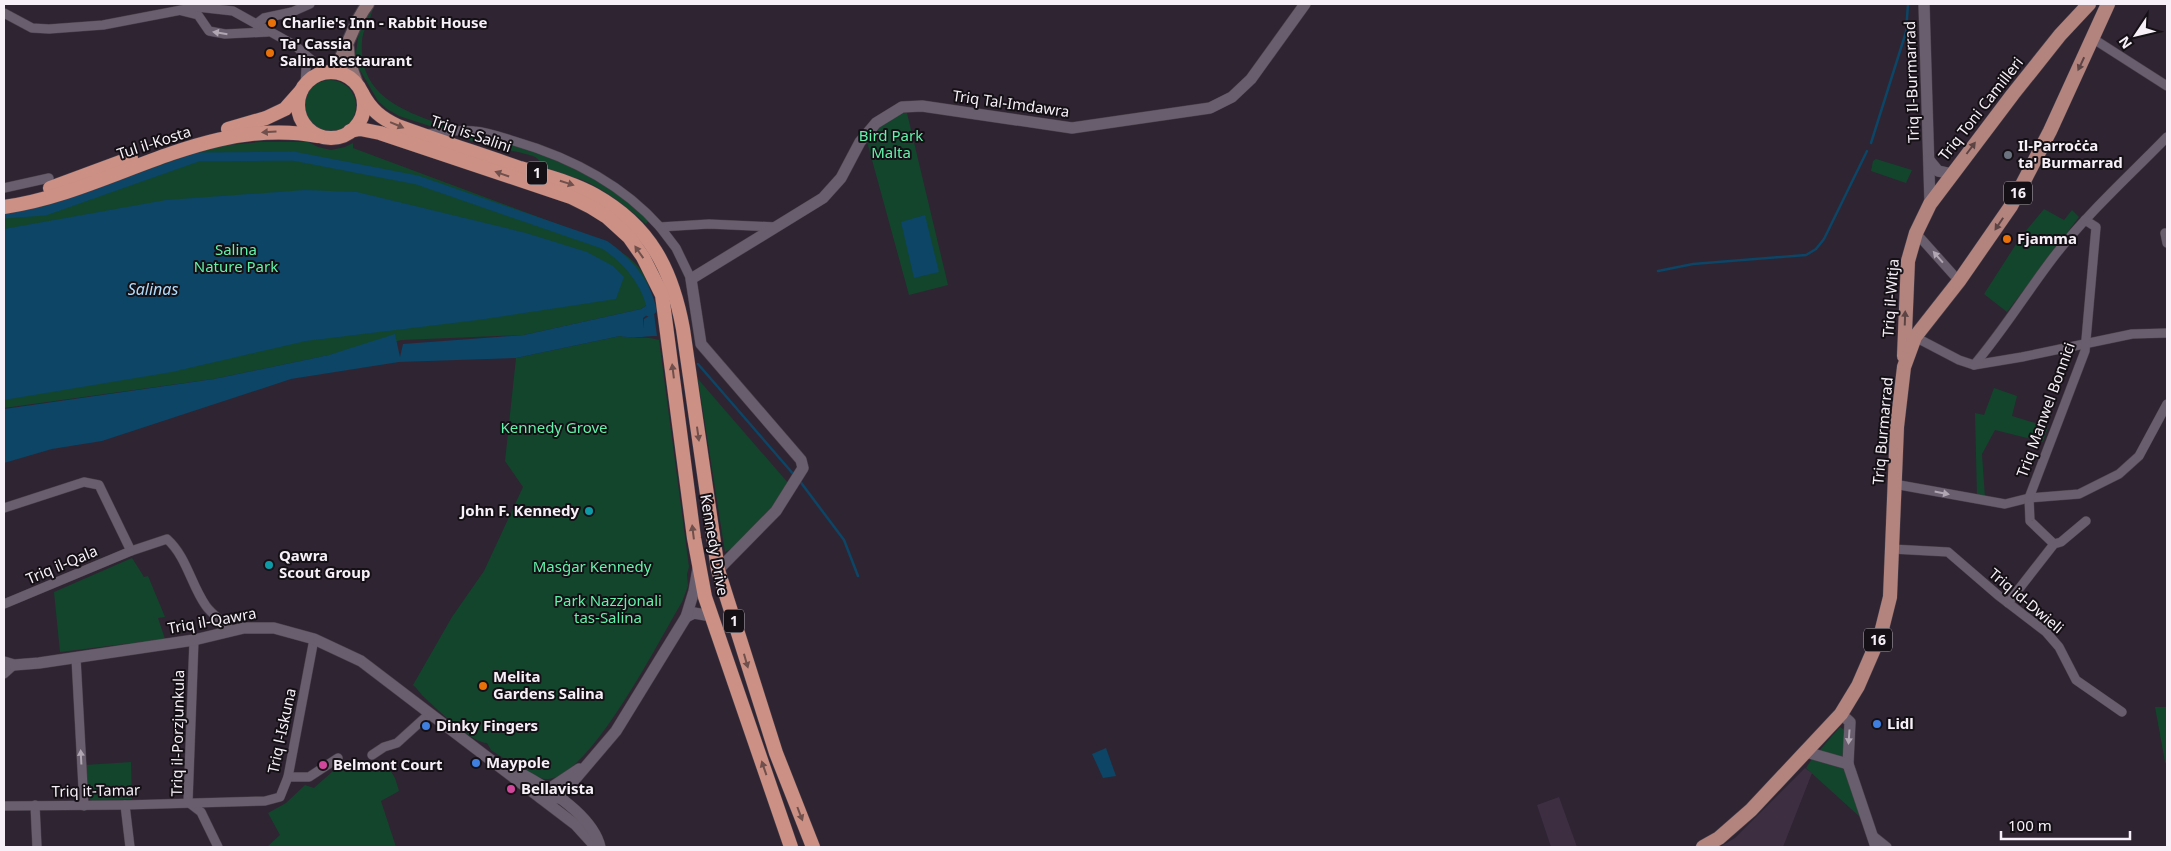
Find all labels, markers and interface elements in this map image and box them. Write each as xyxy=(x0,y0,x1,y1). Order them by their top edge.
north arrow xyxy=(2111,10,2161,60)
place label: Charlie's Inn - Rabbit House xyxy=(282,12,488,32)
marker: Charlie's Inn - Rabbit House xyxy=(266,17,278,29)
street label: Triq Il-Burmarrad xyxy=(1899,21,1923,143)
one-way arrow xyxy=(211,28,227,36)
place label: Ta' Cassia Salina Restaurant xyxy=(280,33,413,70)
text: N xyxy=(2114,33,2136,53)
marker: Ta' Cassia Salina Restaurant xyxy=(264,47,276,59)
street label: Triq Toni Camilleri xyxy=(1933,52,2027,164)
one-way arrow xyxy=(2076,57,2084,71)
street label: Triq Tal-Imdawra xyxy=(951,85,1071,121)
street label: Triq is-Salini xyxy=(428,110,514,156)
street label: Tul il-Kosta xyxy=(114,121,193,163)
one-way arrow xyxy=(390,121,405,129)
park label: Bird Park Malta xyxy=(859,125,923,162)
one-way arrow xyxy=(261,129,277,137)
place label: Il-Parroċċa ta' Burmarrad xyxy=(2018,135,2123,172)
one-way arrow xyxy=(1966,142,1977,155)
marker: Il-Parroċċa ta' Burmarrad xyxy=(2002,149,2014,161)
road number: 1 xyxy=(527,162,547,184)
one-way arrow xyxy=(494,170,509,177)
one-way arrow xyxy=(560,180,575,188)
road number: 16 xyxy=(2004,182,2032,204)
one-way arrow xyxy=(1994,217,2003,231)
place label: Fjamma xyxy=(2017,228,2077,248)
marker: Fjamma xyxy=(2001,233,2013,245)
park label: Salina Nature Park xyxy=(194,239,278,276)
one-way arrow xyxy=(635,245,644,259)
one-way arrow xyxy=(1933,251,1944,263)
street label: Triq il-Witja xyxy=(1877,258,1903,338)
water label: Salinas xyxy=(128,278,178,300)
one-way arrow xyxy=(1901,310,1909,326)
street label: Triq Manwel Bonnici xyxy=(2011,339,2079,480)
one-way arrow xyxy=(669,362,677,378)
street label: Triq Burmarrad xyxy=(1867,376,1897,486)
park label: Kennedy Grove xyxy=(500,417,608,437)
one-way arrow xyxy=(695,427,703,443)
one-way arrow xyxy=(1935,489,1951,497)
street label: Kennedy Drive xyxy=(696,493,734,597)
place label: John F. Kennedy xyxy=(458,500,579,520)
marker: John F. Kennedy xyxy=(583,505,595,517)
one-way arrow xyxy=(689,524,697,540)
street label: Triq il-Qala xyxy=(23,540,100,588)
place label: Qawra Scout Group xyxy=(279,545,370,582)
park label: Masġar Kennedy xyxy=(533,556,652,576)
marker: Qawra Scout Group xyxy=(263,559,275,571)
street label: Triq id-Dwieli xyxy=(1985,563,2068,637)
park label: Park Nazzjonali tas-Salina xyxy=(554,590,662,627)
street label: Triq il-Qawra xyxy=(166,602,258,638)
road number: 1 xyxy=(724,610,744,632)
road number: 16 xyxy=(1864,628,1892,652)
one-way arrow xyxy=(743,654,751,669)
place label: Melita Gardens Salina xyxy=(493,666,604,703)
street label: Triq il-Porzjunkula xyxy=(166,669,188,797)
marker: Melita Gardens Salina xyxy=(477,680,489,692)
street label: Triq l-Iskuna xyxy=(262,686,300,775)
place label: Lidl xyxy=(1887,713,1914,733)
place label: Dinky Fingers xyxy=(436,715,538,735)
marker: Lidl xyxy=(1871,718,1883,730)
marker: Dinky Fingers xyxy=(420,720,432,732)
one-way arrow xyxy=(1845,729,1853,745)
one-way arrow xyxy=(77,749,85,765)
place label: Maypole xyxy=(486,752,550,772)
place label: Belmont Court xyxy=(333,754,443,774)
marker: Maypole xyxy=(470,757,482,769)
marker: Belmont Court xyxy=(317,759,329,771)
one-way arrow xyxy=(760,760,768,775)
place label: Bellavista xyxy=(521,778,594,798)
street label: Triq it-Tamar xyxy=(52,779,140,801)
marker: Bellavista xyxy=(505,783,517,795)
one-way arrow xyxy=(797,807,804,822)
scale bar xyxy=(2001,808,2130,840)
text: 100 m xyxy=(2008,815,2052,835)

